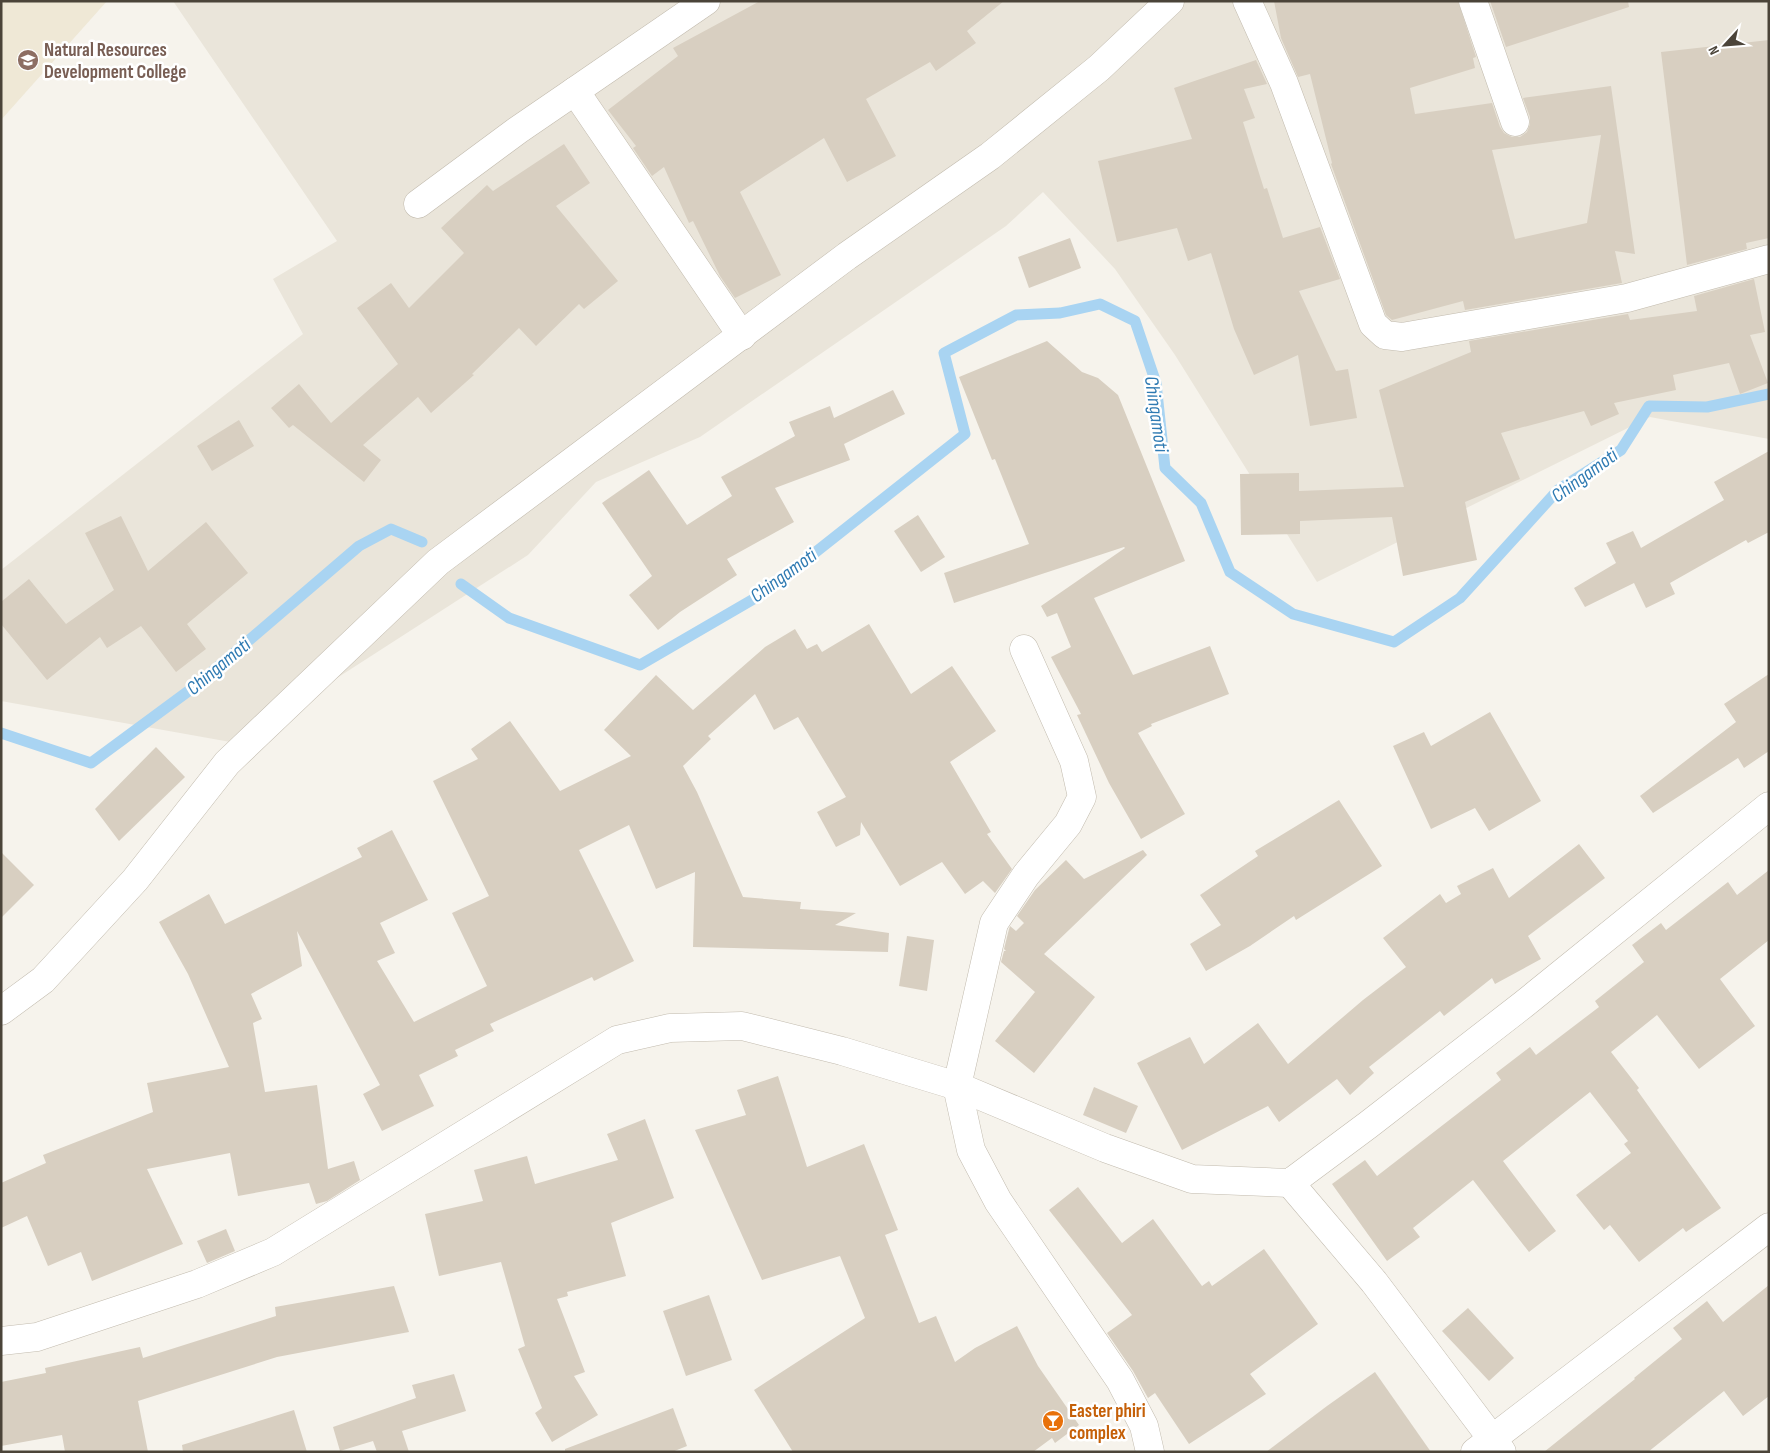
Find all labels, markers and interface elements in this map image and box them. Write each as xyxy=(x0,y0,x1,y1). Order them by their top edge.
north arrow xyxy=(1700,20,1750,70)
place label: Natural Resources Development College xyxy=(44,39,186,84)
text: N xyxy=(1704,43,1723,58)
school or university icon: Natural Resources Development College xyxy=(16,48,40,72)
water label: Chingamoti xyxy=(1139,375,1173,455)
water label: Chingamoti xyxy=(1547,443,1624,508)
water label: Chingamoti xyxy=(746,543,823,608)
water label: Chingamoti xyxy=(182,632,257,701)
place label: Easter phiri complex xyxy=(1069,1400,1146,1445)
bar icon: Easter phiri complex xyxy=(1041,1409,1065,1433)

